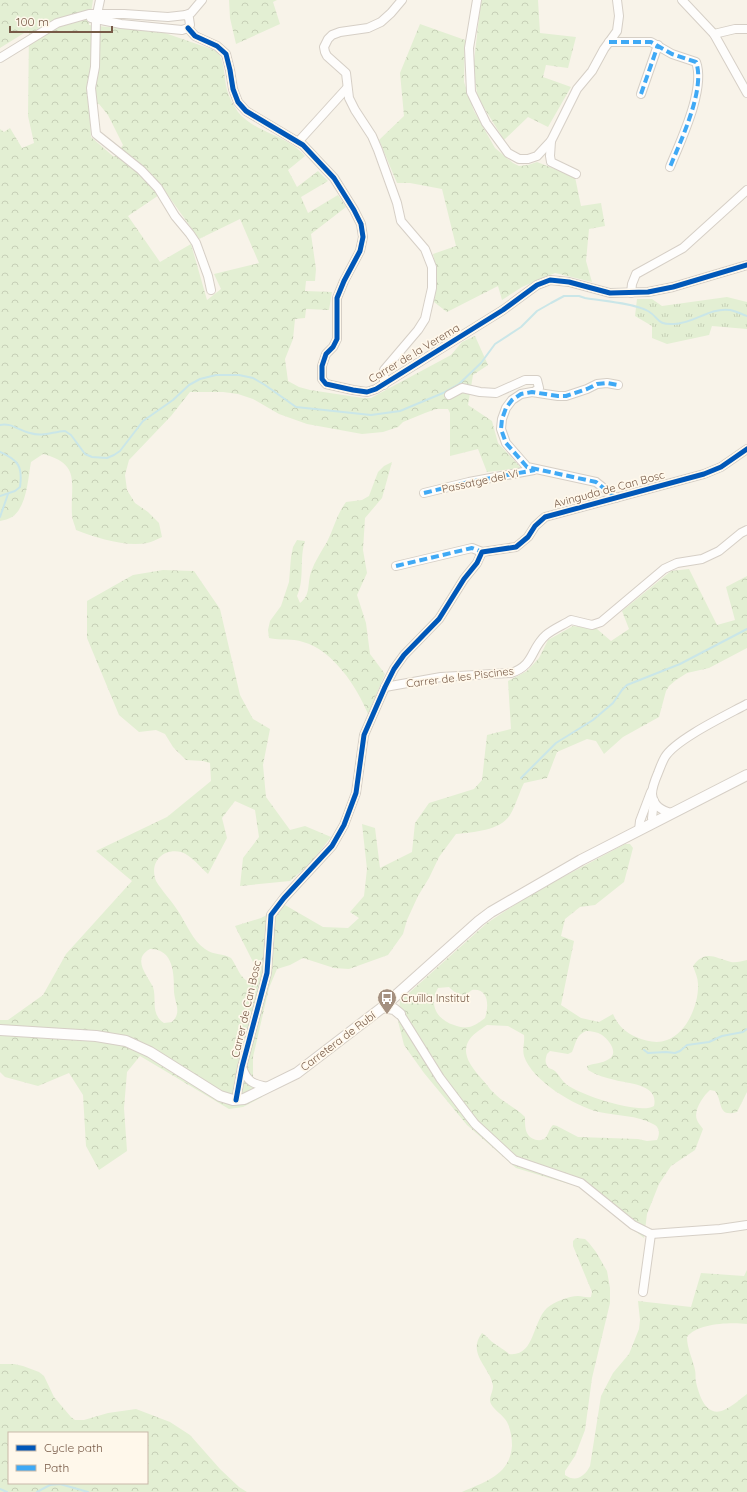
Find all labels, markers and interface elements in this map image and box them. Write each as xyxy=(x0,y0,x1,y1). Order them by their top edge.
scale bar xyxy=(10,8,112,34)
text: 100 m xyxy=(16,14,49,29)
street label: Carrer de la Verema xyxy=(366,320,462,386)
street label: Passatge del Vi xyxy=(440,466,520,496)
street label: Avinguda de Can Bosc xyxy=(552,467,666,511)
street label: Carrer de les Piscines xyxy=(406,663,514,691)
street label: Carrer de Can Bosc xyxy=(228,959,264,1059)
bus stop icon: Cruïlla Institut xyxy=(376,987,398,1015)
place label: Cruïlla Institut xyxy=(401,991,470,1005)
street label: Carretera de Rubí xyxy=(298,1008,379,1074)
legend xyxy=(8,1432,148,1484)
text: Cycle path xyxy=(44,1440,103,1455)
text: Path xyxy=(44,1460,69,1475)

